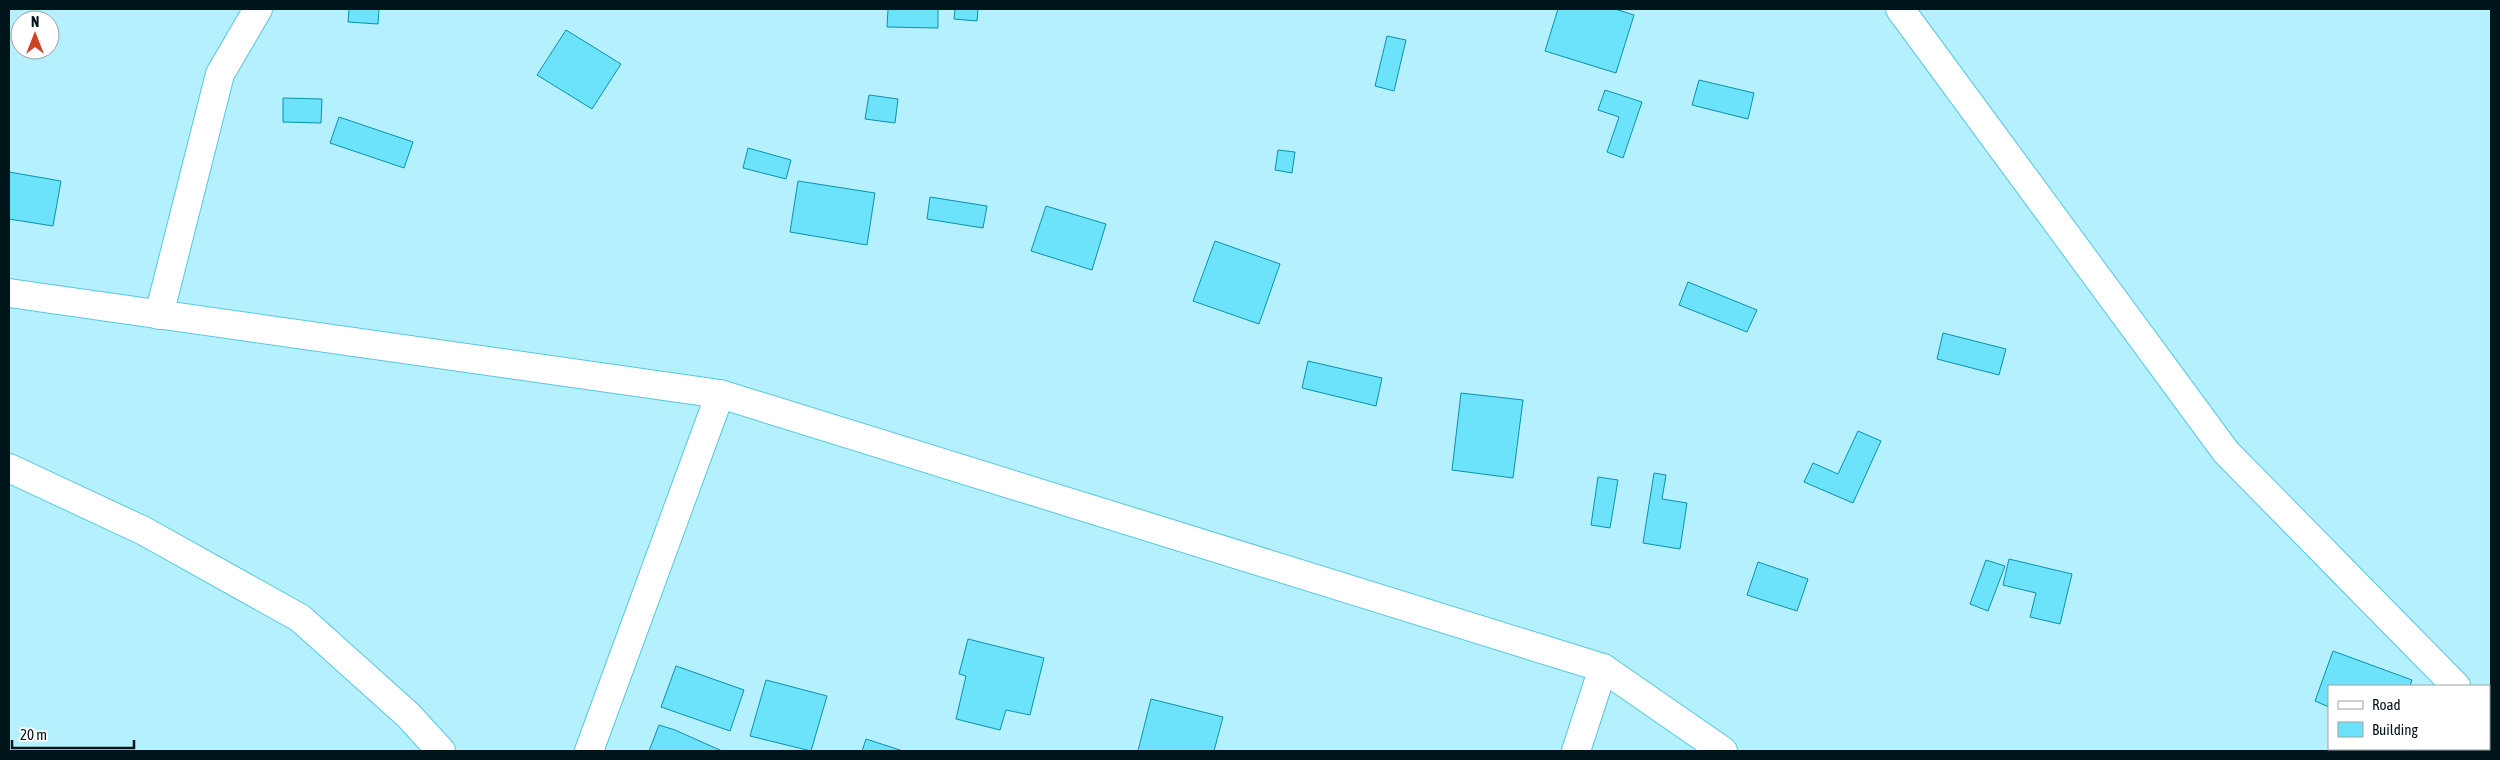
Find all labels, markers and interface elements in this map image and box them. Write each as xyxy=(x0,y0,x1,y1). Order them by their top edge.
north arrow xyxy=(10,10,60,60)
text: N xyxy=(31,14,39,30)
legend xyxy=(2328,685,2490,750)
text: Road xyxy=(2372,696,2401,713)
scale bar xyxy=(12,718,135,750)
text: Building xyxy=(2372,721,2418,738)
text: 20 m xyxy=(20,726,47,743)

